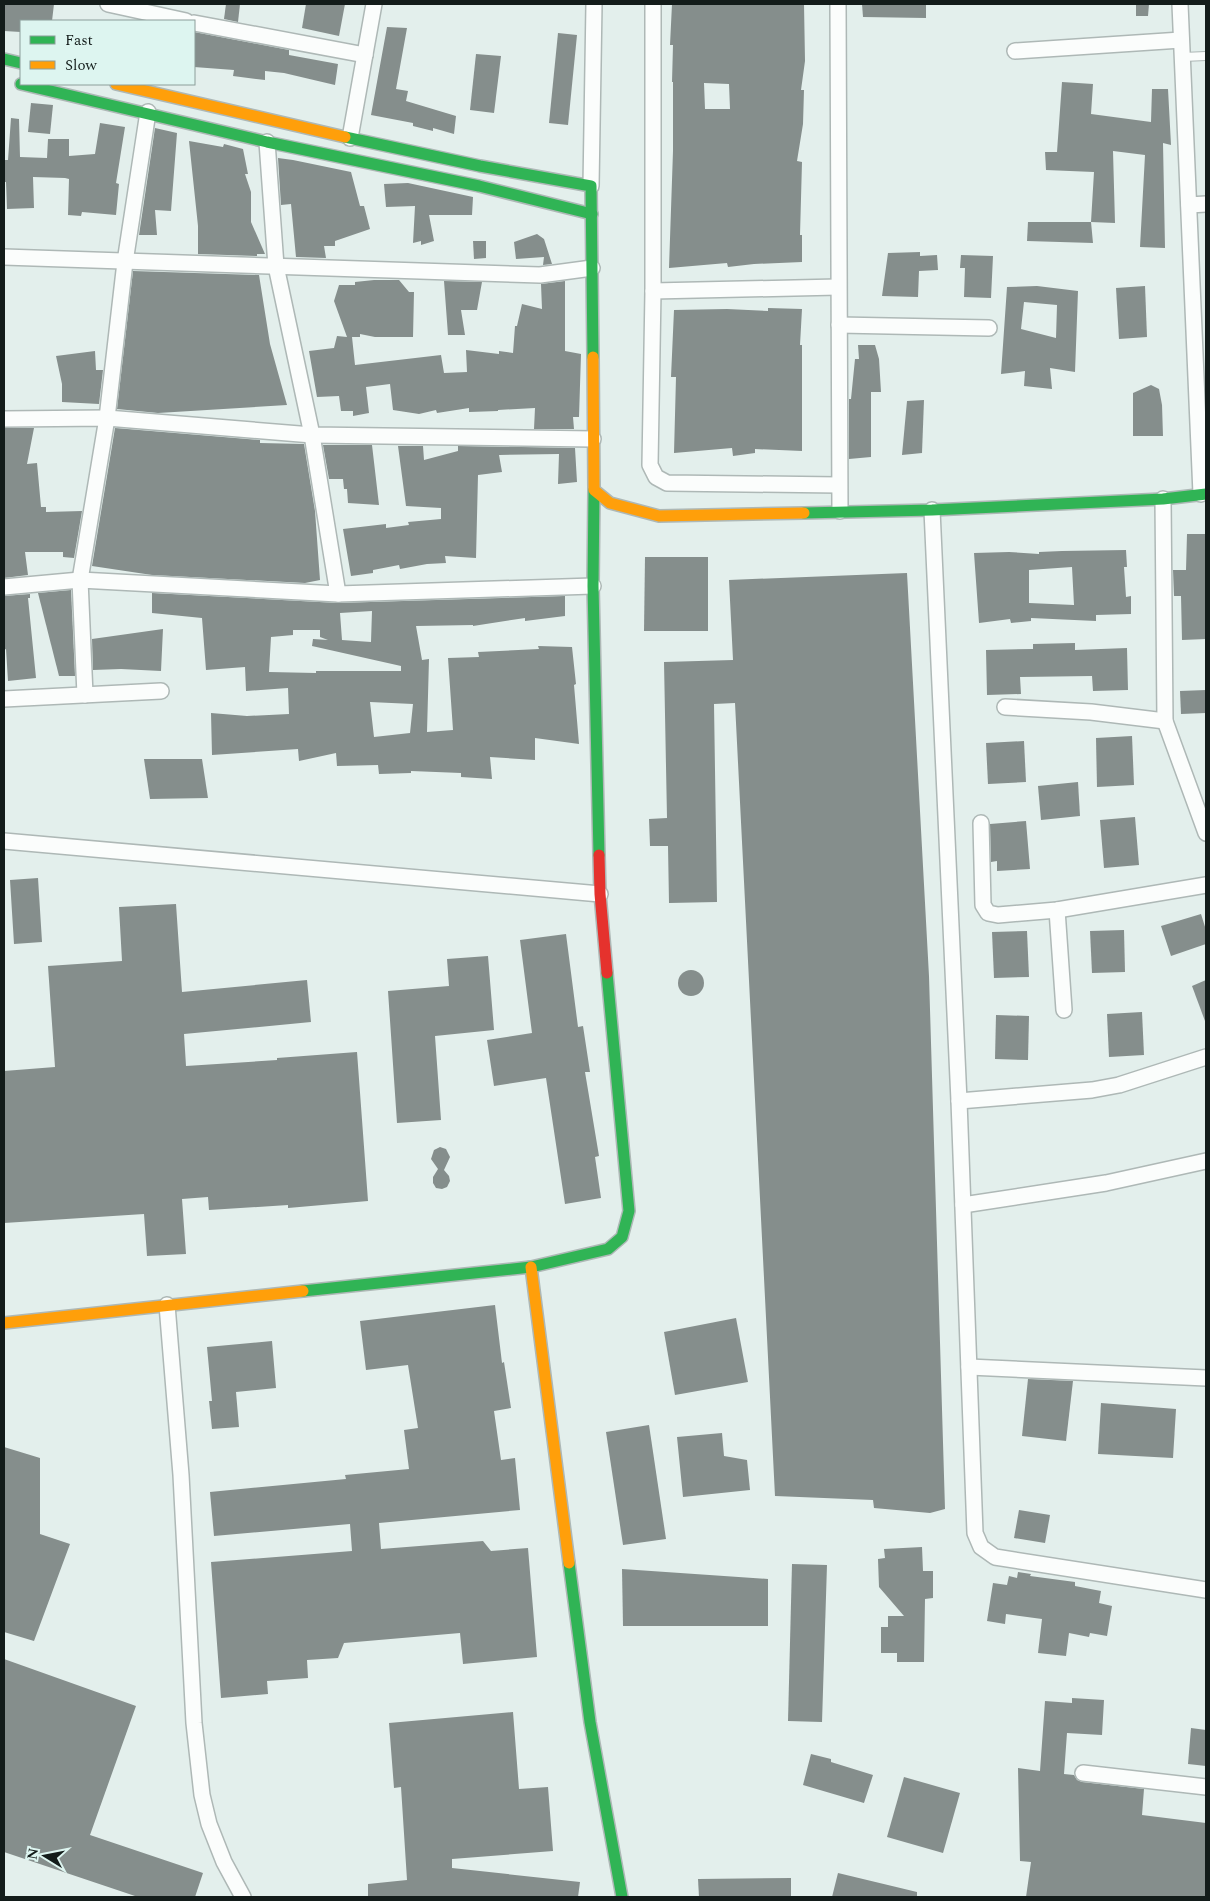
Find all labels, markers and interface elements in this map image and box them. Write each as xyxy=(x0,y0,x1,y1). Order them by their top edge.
legend xyxy=(20,20,195,85)
text: Fast xyxy=(65,29,93,52)
text: Slow xyxy=(65,54,97,77)
north arrow xyxy=(20,1831,70,1881)
text: N xyxy=(21,1846,44,1861)

